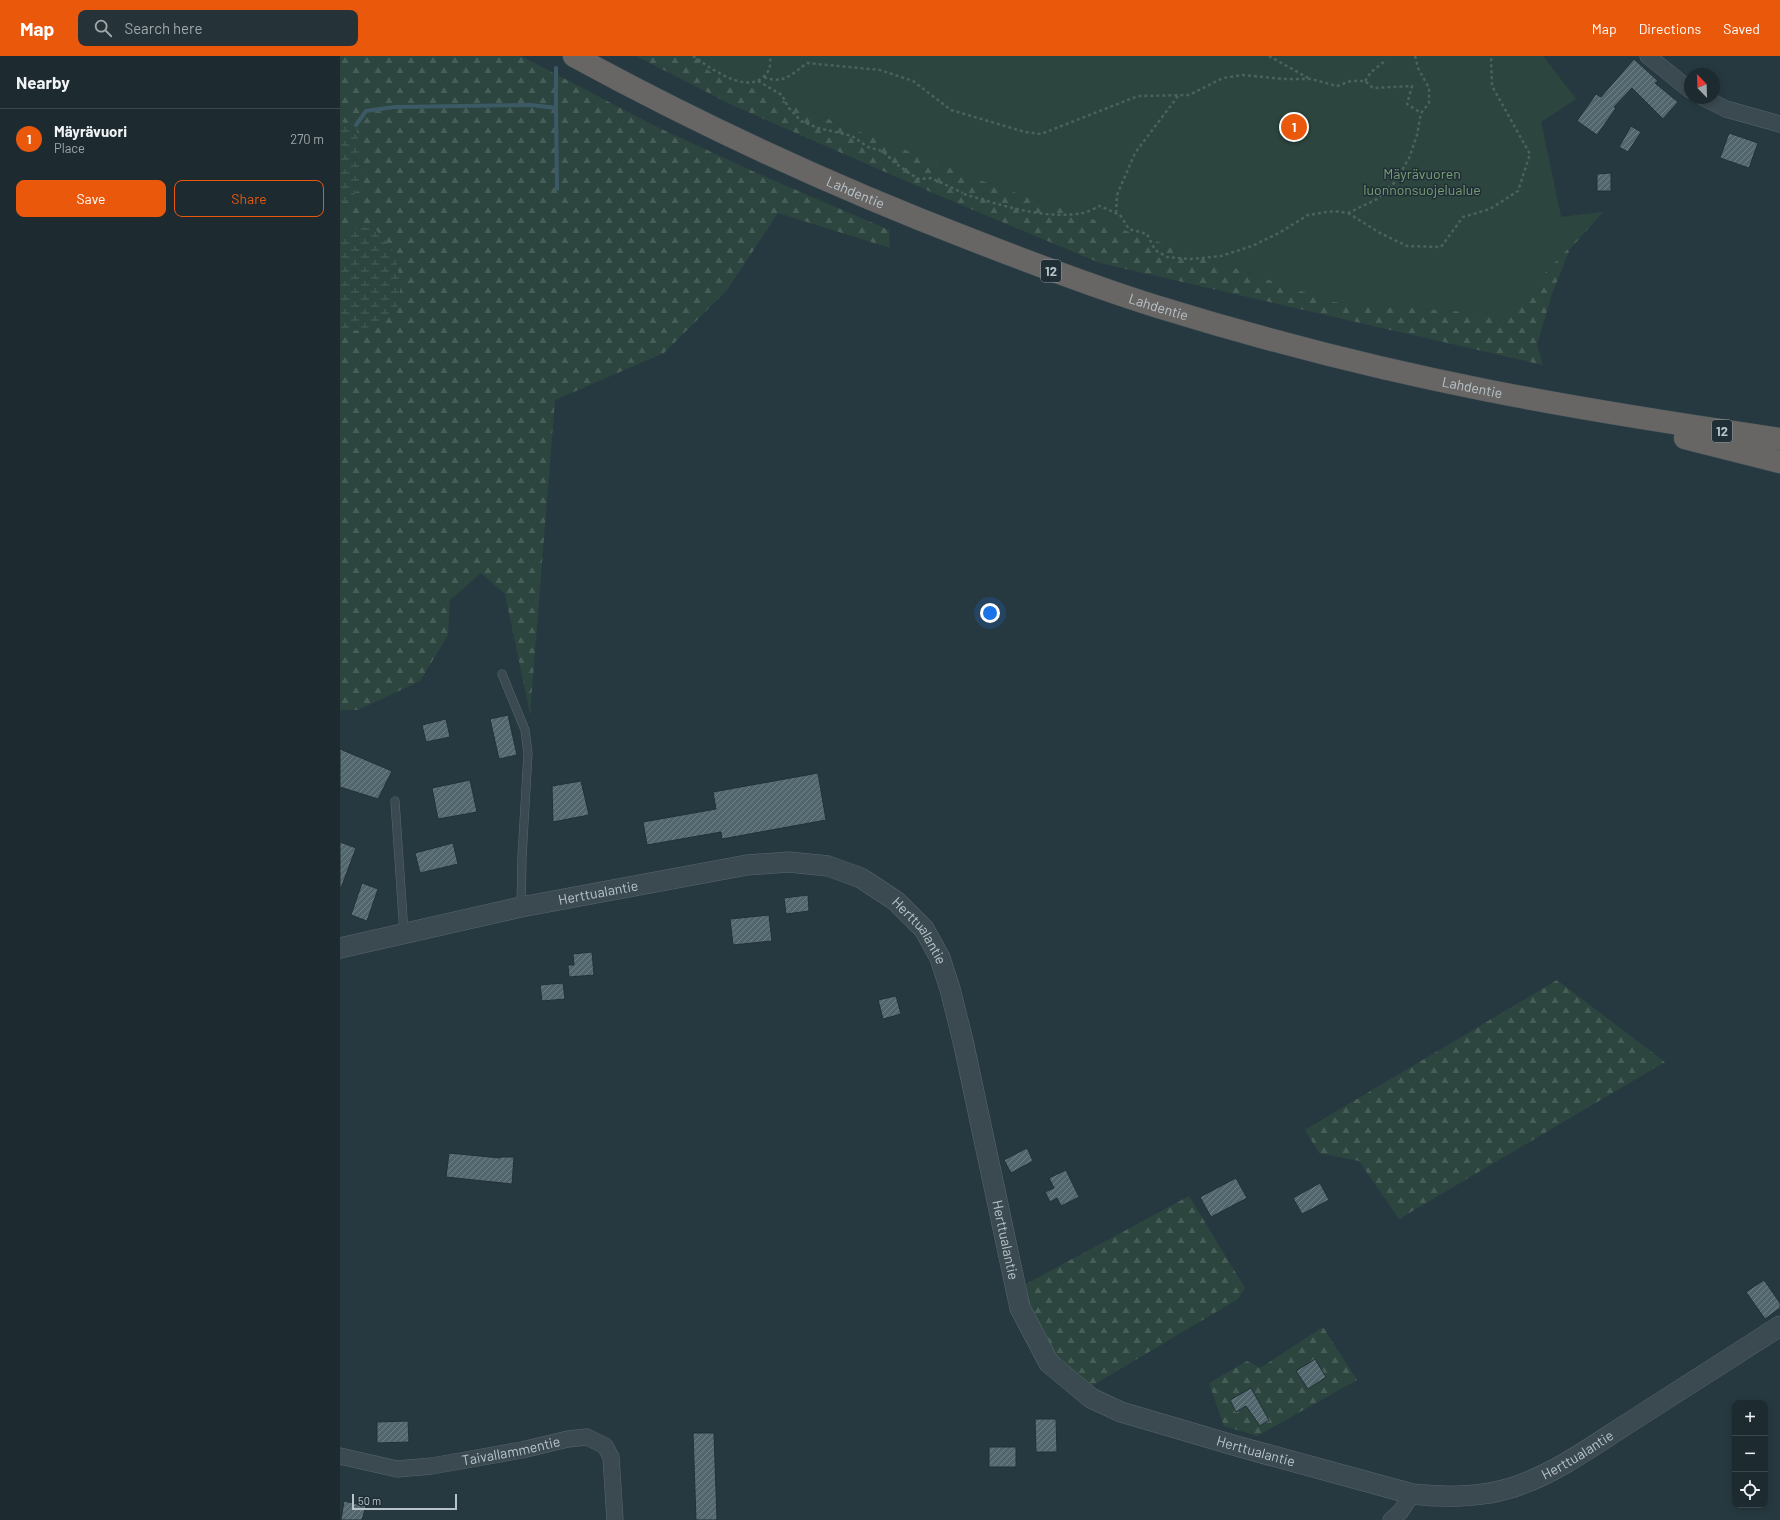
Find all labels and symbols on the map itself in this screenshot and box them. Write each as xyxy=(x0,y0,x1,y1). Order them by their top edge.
north arrow xyxy=(1684,68,1720,104)
pin: 1 xyxy=(1281,112,1307,142)
park label: Mäyrävuoren luonnonsuojelualue xyxy=(1363,165,1481,198)
street label: Lahdentie xyxy=(824,172,887,212)
road number: 12 xyxy=(1041,260,1061,282)
street label: Lahdentie xyxy=(1127,289,1190,324)
street label: Lahdentie xyxy=(1441,372,1504,401)
road number: 12 xyxy=(1712,420,1732,442)
your location xyxy=(980,603,1000,623)
street label: Herttualantie xyxy=(557,876,639,908)
street label: Herttualantie xyxy=(889,893,950,966)
street label: Herttualantie xyxy=(989,1198,1023,1281)
street label: Herttualantie xyxy=(1538,1426,1616,1483)
street label: Taivallammentie xyxy=(460,1432,562,1469)
street label: Herttualantie xyxy=(1215,1432,1297,1470)
scale bar xyxy=(352,1492,457,1511)

